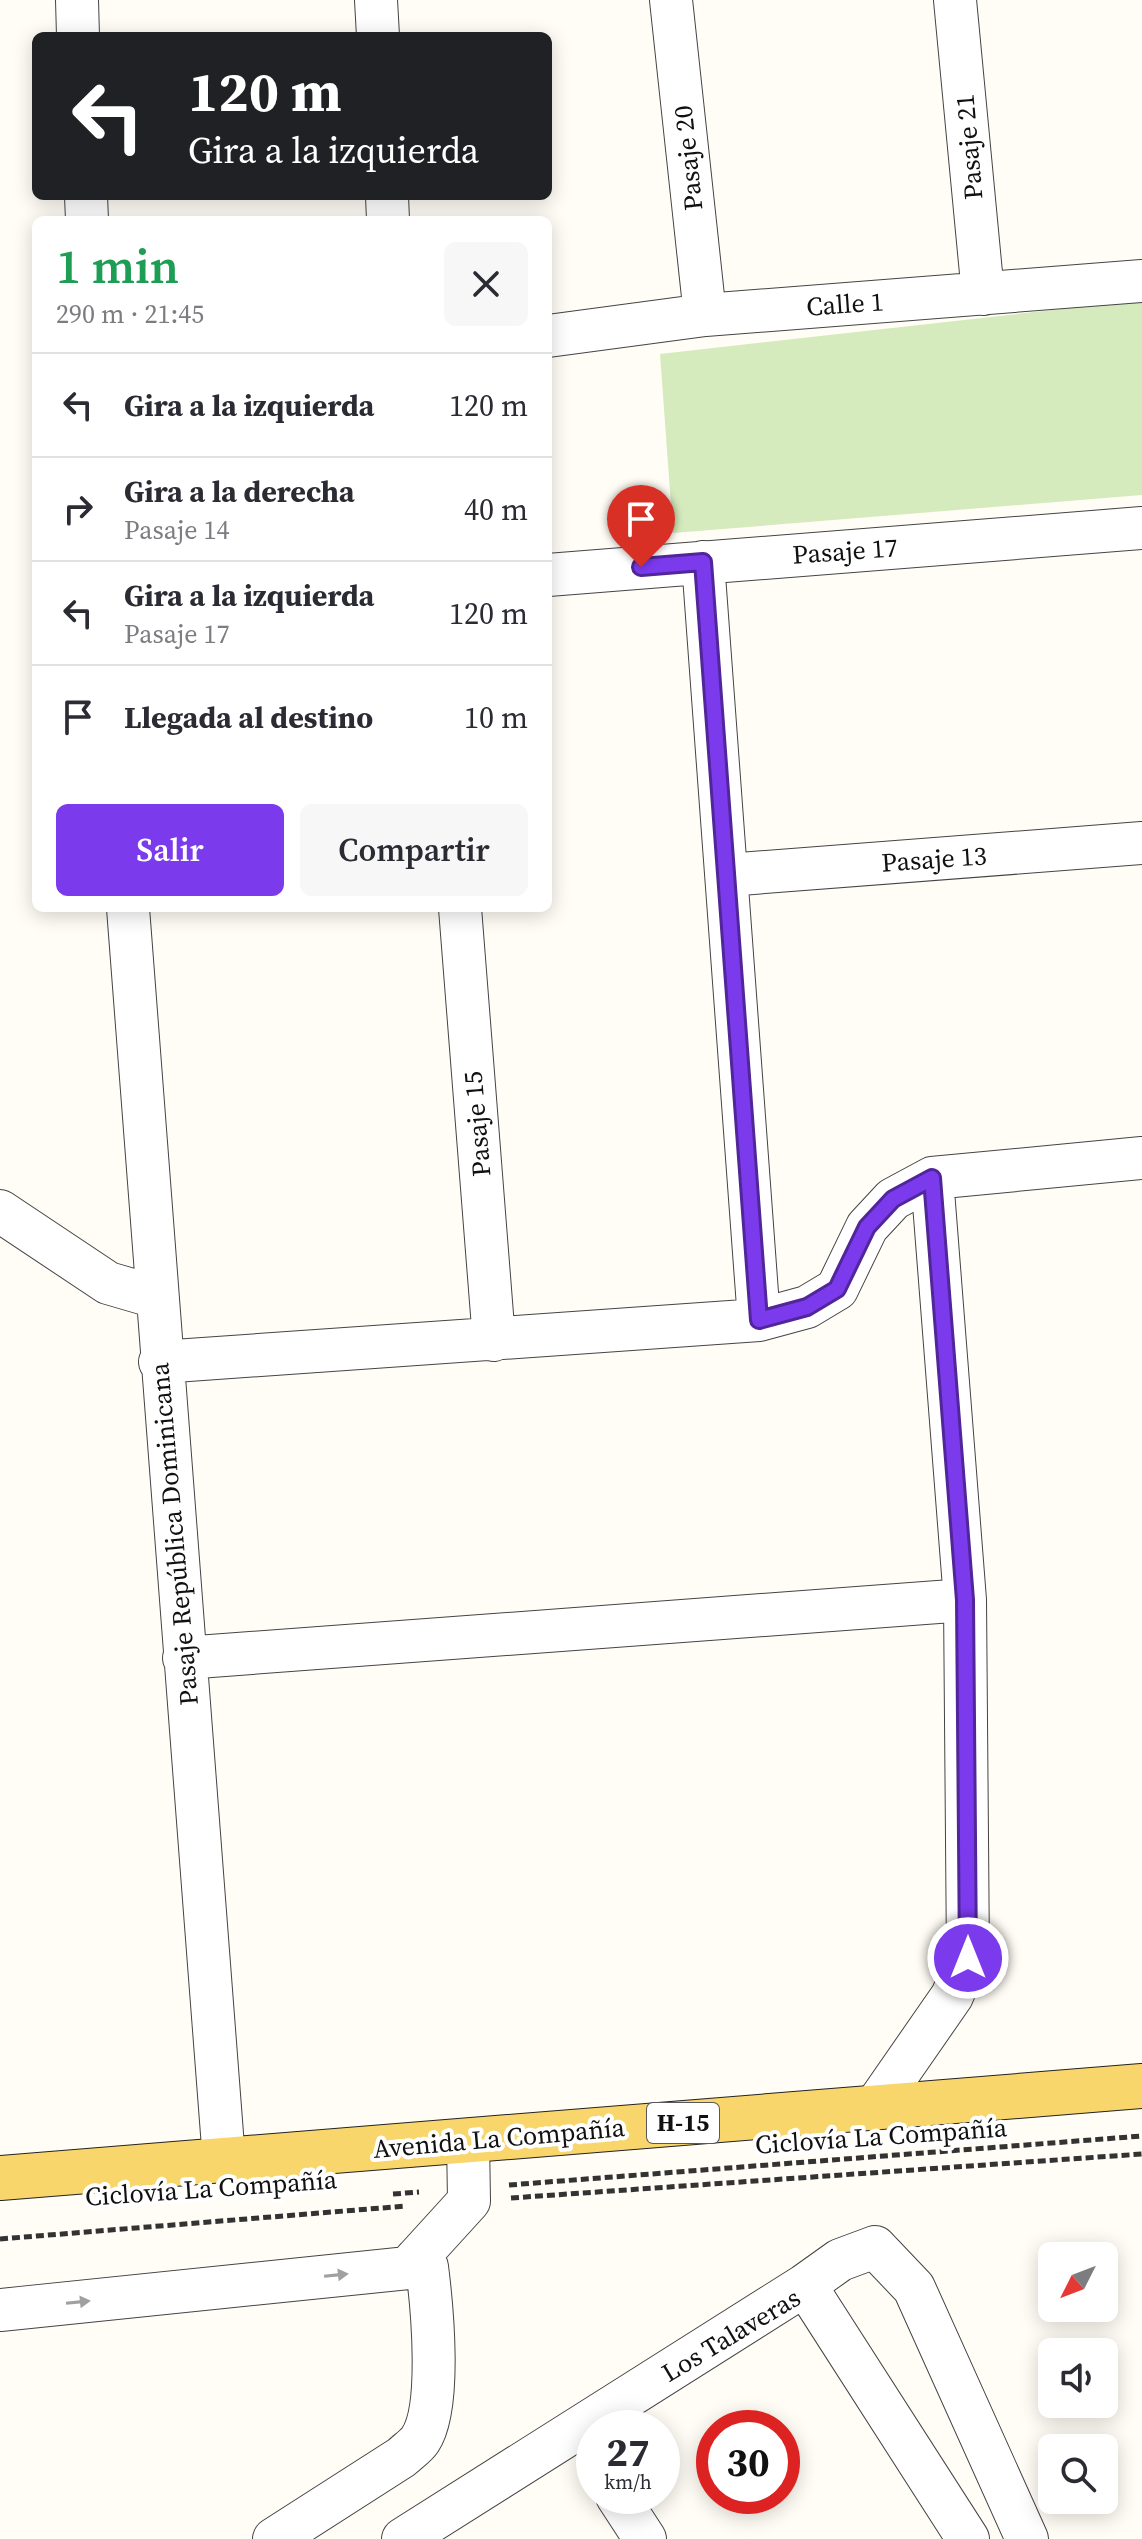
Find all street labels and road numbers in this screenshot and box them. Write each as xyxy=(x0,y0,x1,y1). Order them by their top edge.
street label: Pasaje 21 xyxy=(946,93,992,201)
street label: Pasaje 20 xyxy=(665,104,711,212)
street label: Calle 1 xyxy=(805,283,885,325)
street label: Pasaje 17 xyxy=(791,529,899,573)
street label: Pasaje 13 xyxy=(880,837,988,881)
street label: Pasaje 15 xyxy=(454,1070,500,1178)
street label: Pasaje República Dominicana xyxy=(141,1360,207,1707)
road number: H-15 xyxy=(647,2103,719,2143)
street label: Avenida La Compañía xyxy=(372,2109,627,2167)
street label: Ciclovía La Compañía xyxy=(754,2109,1009,2163)
street label: Ciclovía La Compañía xyxy=(84,2161,339,2215)
street label: Los Talaveras xyxy=(655,2279,807,2391)

